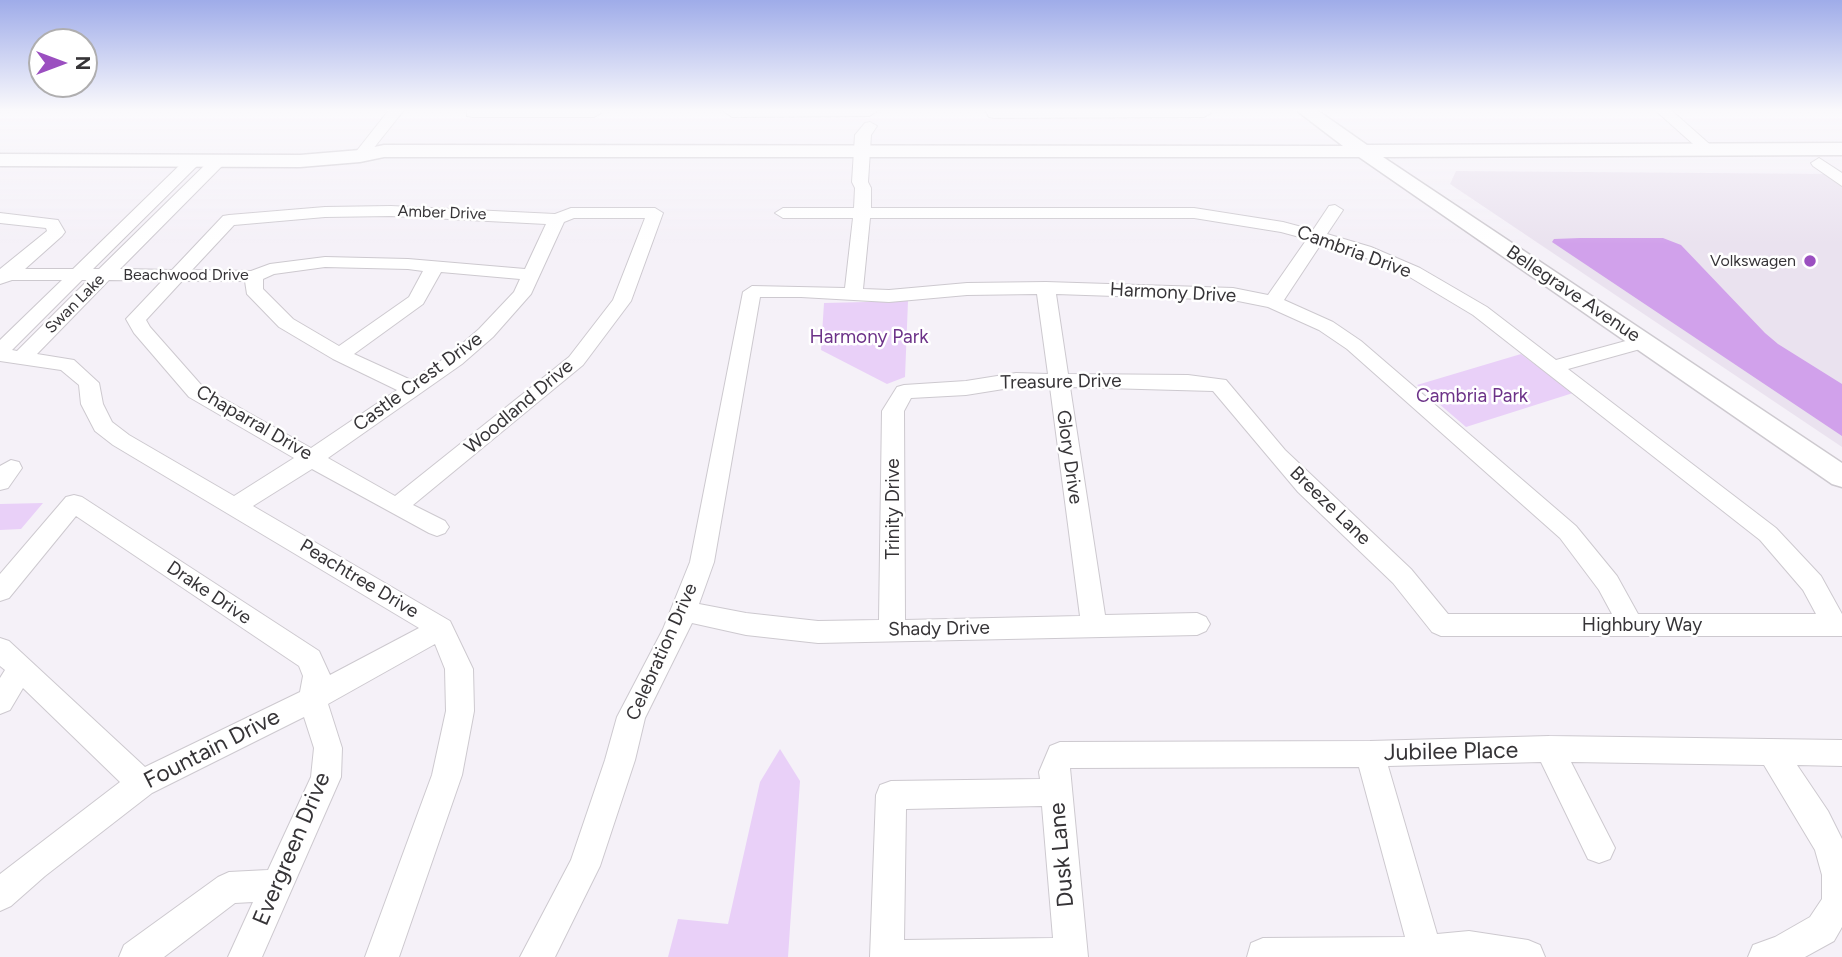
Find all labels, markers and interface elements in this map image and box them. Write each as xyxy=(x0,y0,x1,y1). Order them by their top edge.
north arrow xyxy=(28,28,98,98)
text: N xyxy=(71,56,94,70)
street label: Amber Drive xyxy=(397,202,487,224)
street label: Cambria Drive xyxy=(1294,221,1414,283)
street label: Bellegrave Avenue xyxy=(1502,241,1644,347)
place label: Volkswagen xyxy=(1710,251,1796,271)
marker: Volkswagen xyxy=(1802,253,1818,269)
street label: Beachwood Drive xyxy=(123,265,249,285)
street label: Swan Lake xyxy=(41,270,109,338)
street label: Harmony Drive xyxy=(1109,278,1237,308)
park label: Harmony Park xyxy=(810,326,928,348)
street label: Castle Crest Drive xyxy=(349,328,487,436)
street label: Woodland Drive xyxy=(460,355,578,459)
street label: Treasure Drive xyxy=(1000,370,1122,394)
street label: Chaparral Drive xyxy=(192,381,316,465)
park label: Cambria Park xyxy=(1416,385,1528,407)
street label: Glory Drive xyxy=(1051,409,1087,505)
street label: Trinity Drive xyxy=(882,458,904,560)
street label: Breeze Lane xyxy=(1285,462,1375,550)
street label: Peachtree Drive xyxy=(295,535,423,623)
street label: Drake Drive xyxy=(162,556,256,630)
street label: Celebration Drive xyxy=(622,580,702,724)
street label: Highbury Way xyxy=(1582,614,1702,636)
street label: Shady Drive xyxy=(888,617,990,641)
street label: Fountain Drive xyxy=(139,703,285,795)
street label: Jubilee Place xyxy=(1384,737,1518,767)
street label: Evergreen Drive xyxy=(247,768,337,930)
street label: Dusk Lane xyxy=(1044,801,1080,909)

